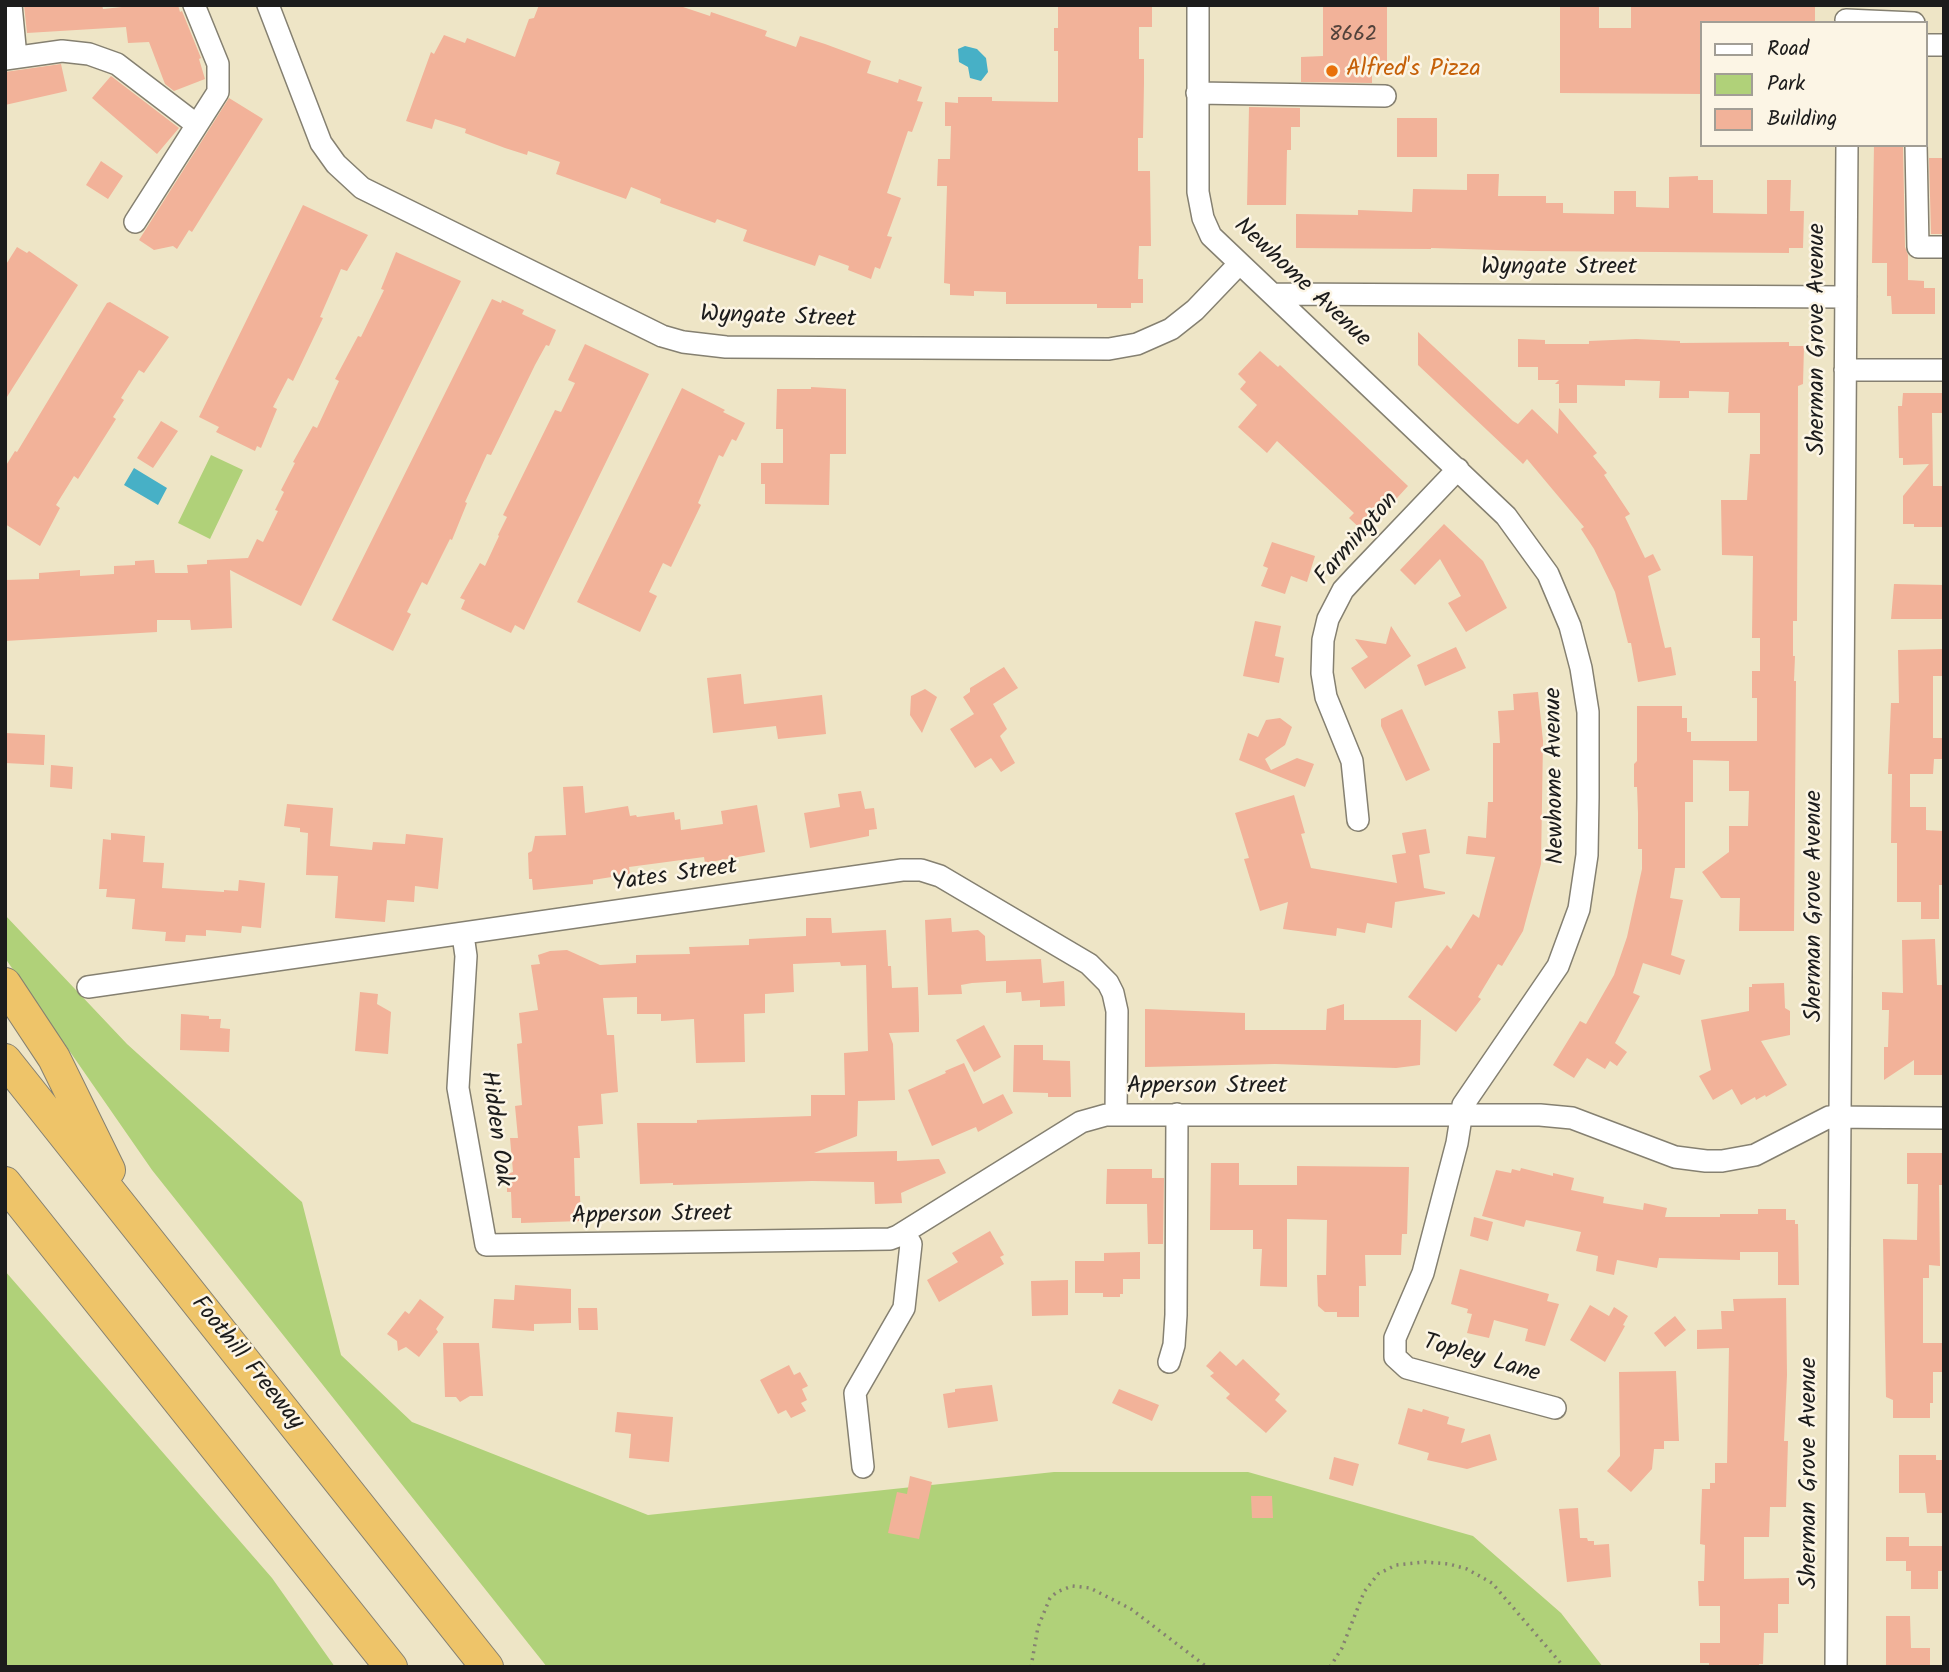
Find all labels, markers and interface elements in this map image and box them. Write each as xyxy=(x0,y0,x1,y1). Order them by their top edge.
legend xyxy=(1700,21,1928,147)
house number: 8662 xyxy=(1329,23,1377,49)
text: Road xyxy=(1767,33,1809,66)
place label: Alfred's Pizza xyxy=(1346,57,1481,85)
marker: Alfred's Pizza xyxy=(1324,63,1340,79)
text: Park xyxy=(1767,68,1805,101)
text: Building xyxy=(1767,103,1837,136)
street label: Newhome Avenue xyxy=(1226,213,1376,355)
street label: Sherman Grove Avenue xyxy=(1805,223,1833,455)
street label: Wyngate Street xyxy=(1481,255,1637,283)
street label: Wyngate Street xyxy=(700,302,856,336)
street label: Farmington xyxy=(1310,488,1406,592)
street label: Newhome Avenue xyxy=(1541,687,1573,865)
street label: Sherman Grove Avenue xyxy=(1802,790,1830,1022)
street label: Yates Street xyxy=(611,854,739,900)
street label: Hidden Oak xyxy=(472,1069,516,1189)
street label: Apperson Street xyxy=(1127,1074,1287,1102)
street label: Apperson Street xyxy=(571,1201,733,1233)
street label: Foothill Freeway xyxy=(183,1291,309,1437)
street label: Topley Lane xyxy=(1419,1330,1543,1390)
street label: Sherman Grove Avenue xyxy=(1797,1357,1825,1589)

